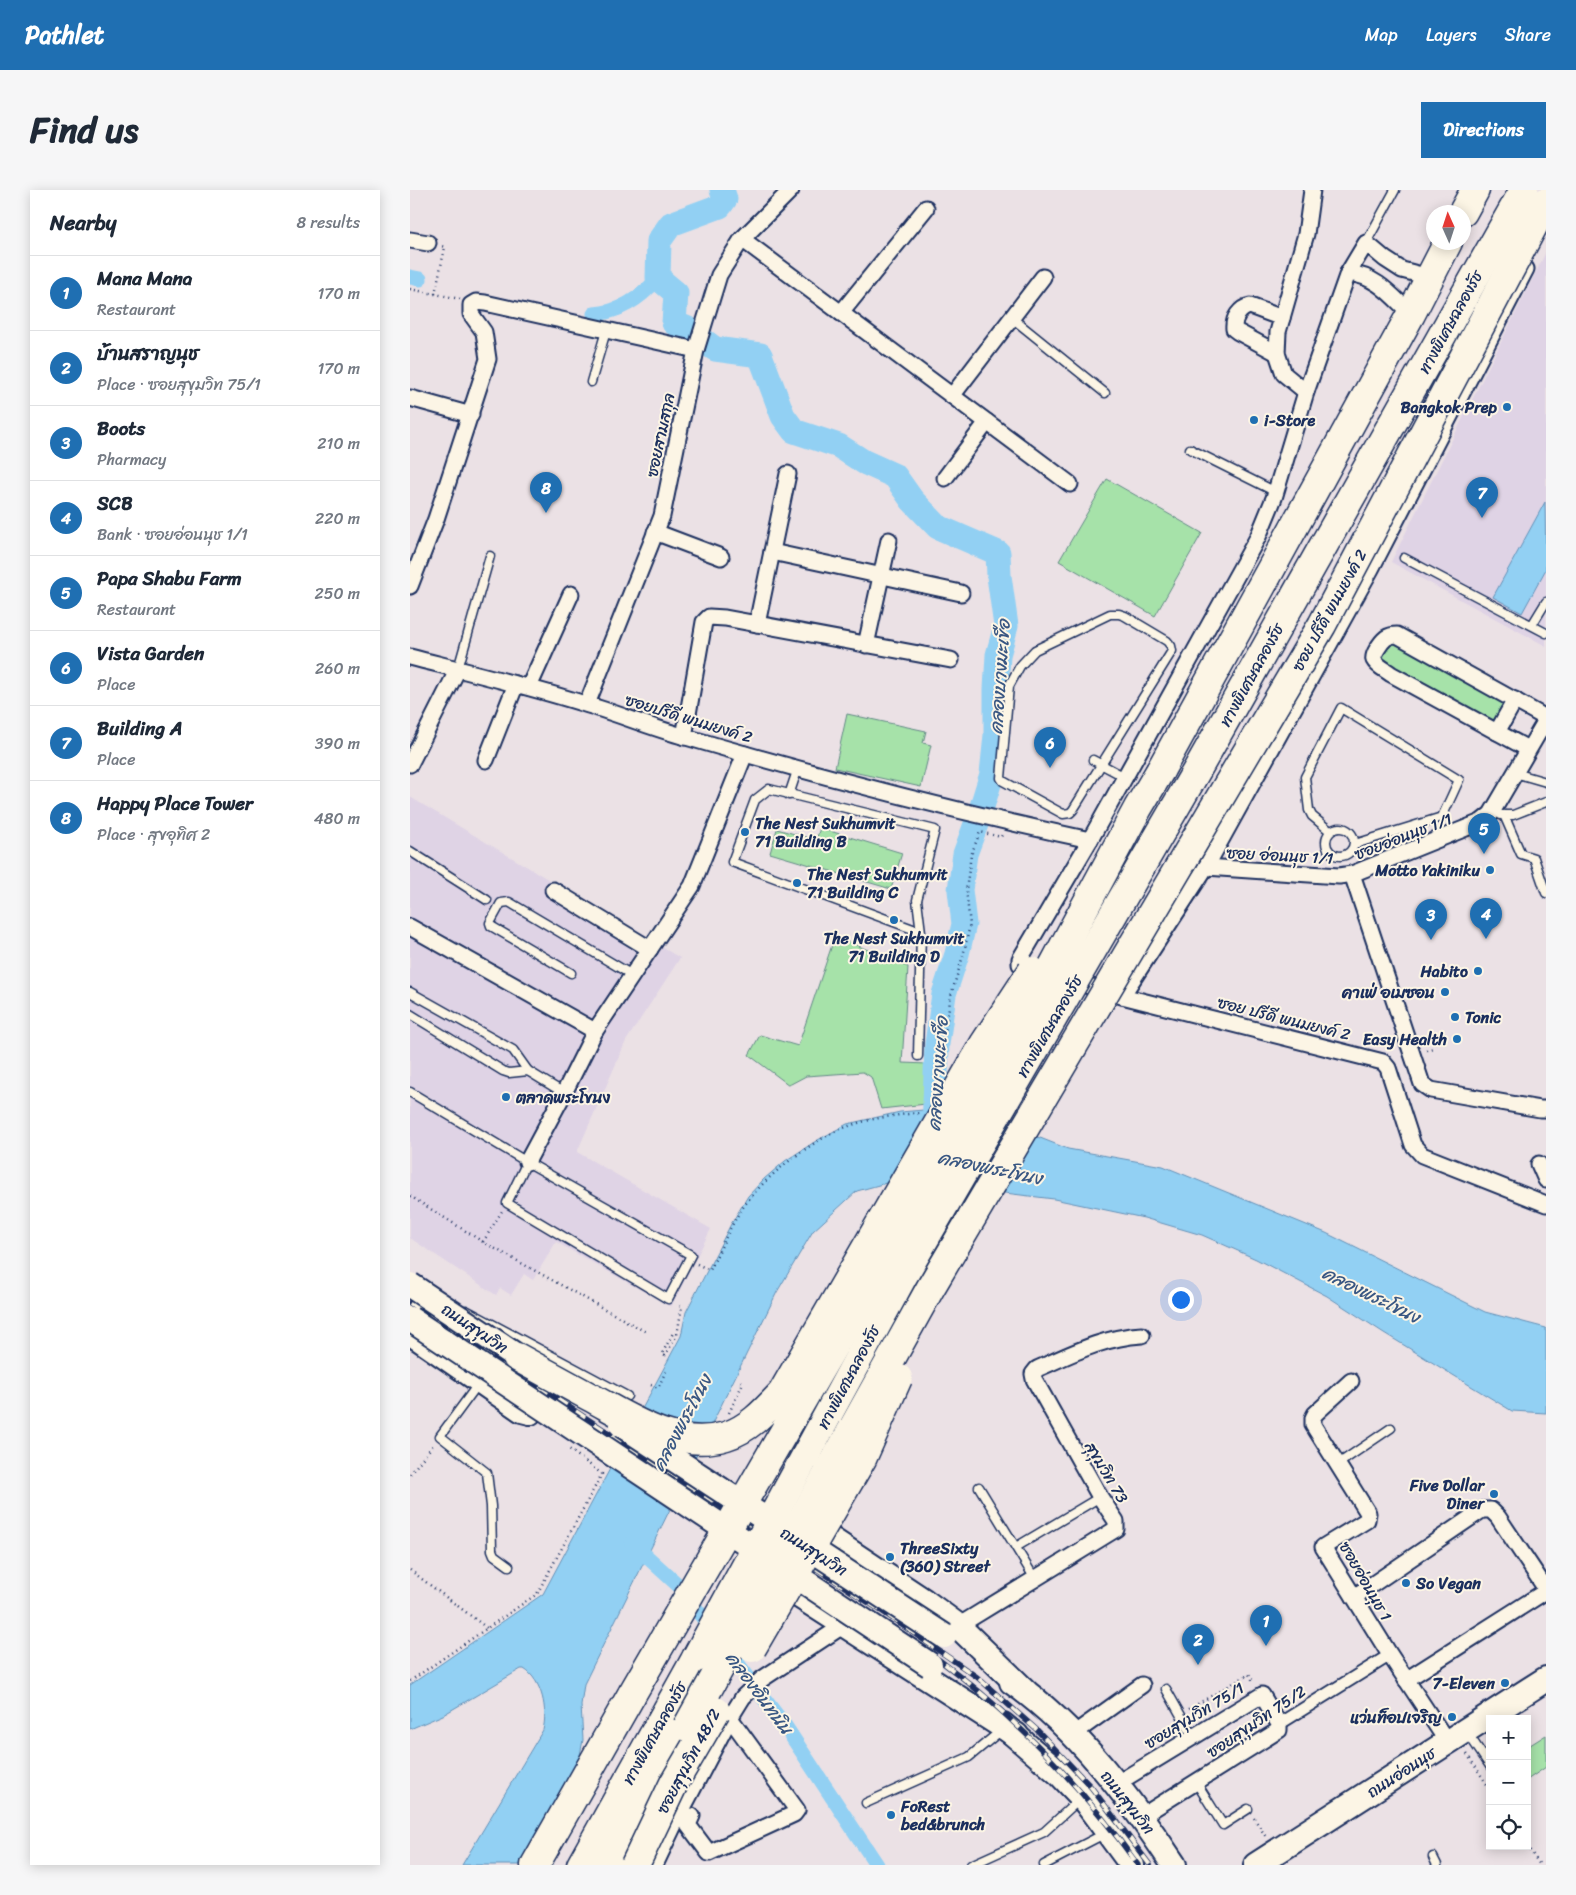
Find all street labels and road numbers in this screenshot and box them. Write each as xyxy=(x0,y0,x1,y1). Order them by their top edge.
street label: ทางพิเศษฉลองรัช xyxy=(1410,264,1492,379)
street label: ซอยสามสกุล xyxy=(637,390,684,480)
street label: ซอย ปรีดี พนมยงค์ 2 xyxy=(1284,544,1375,677)
street label: ทางพิเศษฉลองรัช xyxy=(1211,617,1293,732)
street label: ซอยปรีดี พนมยงค์ 2 xyxy=(621,685,756,752)
street label: ซอยอ่อนนุช 1/1 xyxy=(1350,804,1457,868)
street label: ซอย อ่อนนุช 1/1 xyxy=(1226,838,1334,873)
street label: ทางพิเศษฉลองรัช xyxy=(1008,968,1091,1083)
street label: ซอย ปรีดี พนมยงค์ 2 xyxy=(1214,988,1353,1049)
street label: ถนนสุขุมวิท xyxy=(435,1295,514,1362)
street label: ทางพิเศษฉลองรัช xyxy=(809,1318,889,1435)
street label: สุขุมวิท 73 xyxy=(1076,1435,1137,1509)
street label: ถนนสุขุมวิท xyxy=(774,1519,853,1584)
street label: ซอยอ่อนนุช 1 xyxy=(1331,1536,1400,1627)
street label: ซอยสุขุมวิท 75/1 xyxy=(1138,1674,1250,1757)
street label: ทางพิเศษฉลองรัช xyxy=(614,1675,696,1790)
street label: ซอยสุขุมวิท 75/2 xyxy=(1200,1677,1312,1766)
street label: ซอยสุขุมวิท 48/2 xyxy=(648,1703,728,1819)
street label: ถนนอ่อนนุช xyxy=(1361,1738,1443,1806)
street label: ถนนสุขุมวิท xyxy=(1093,1764,1162,1841)

